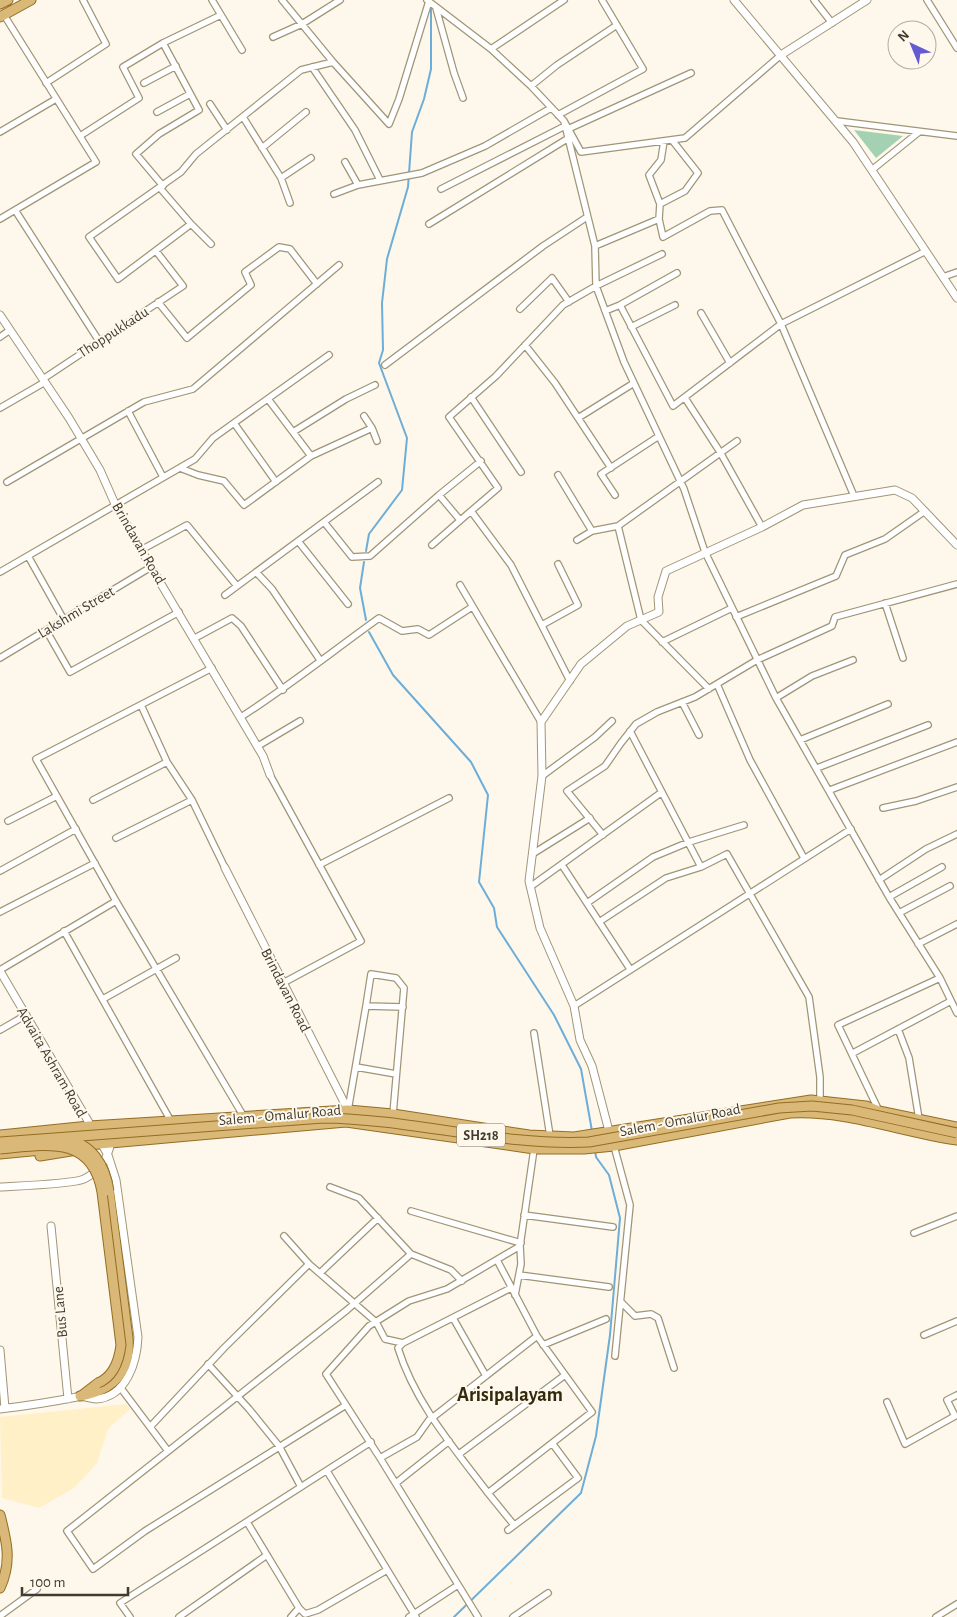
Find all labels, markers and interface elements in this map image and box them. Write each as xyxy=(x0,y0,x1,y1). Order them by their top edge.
north arrow xyxy=(887,20,937,70)
text: N xyxy=(895,28,912,45)
street label: Thoppukkadu xyxy=(75,304,152,361)
street label: Brindavan Road xyxy=(109,500,168,587)
street label: Lakshmi Street xyxy=(35,584,117,641)
street label: Brindavan Road xyxy=(258,946,313,1035)
street label: Advaita Ashram Road xyxy=(14,1005,89,1120)
street label: Salem - Omalur Road xyxy=(618,1101,742,1140)
street label: Salem - Omalur Road xyxy=(218,1103,342,1128)
road number: SH218 xyxy=(457,1124,505,1146)
street label: Bus Lane xyxy=(51,1286,70,1338)
district label: Arisipalayam xyxy=(457,1385,563,1405)
scale bar xyxy=(22,1564,129,1596)
text: 100 m xyxy=(30,1575,65,1590)

